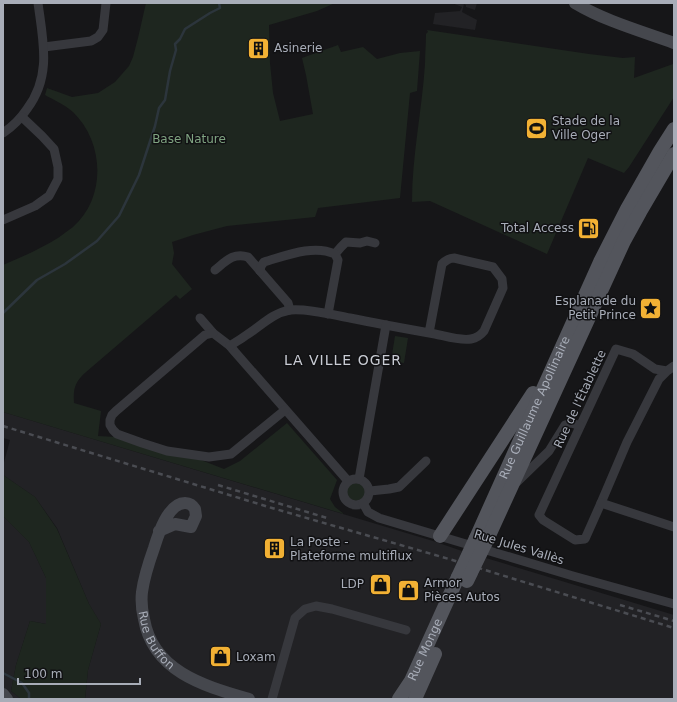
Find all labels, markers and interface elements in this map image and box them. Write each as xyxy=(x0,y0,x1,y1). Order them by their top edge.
building icon: Asinerie xyxy=(245,35,271,61)
place label: Asinerie xyxy=(274,41,322,55)
place label: Stade de la Ville Oger xyxy=(552,114,620,142)
sports icon: Stade de la Ville Oger xyxy=(524,115,550,141)
park label: Base Nature xyxy=(152,132,226,146)
fuel station icon: Total Access xyxy=(576,215,602,241)
place label: Total Access xyxy=(500,221,574,235)
place label: Esplanade du Petit Prince xyxy=(555,294,636,322)
place icon: Esplanade du Petit Prince xyxy=(638,295,664,321)
street label: Rue Guillaume Apollinaire xyxy=(496,334,573,481)
street label: Rue de l'Établette xyxy=(550,347,609,450)
district label: LA VILLE OGER xyxy=(284,352,402,368)
street label: Rue Jules Vallès xyxy=(472,527,566,567)
place label: La Poste - Plateforme multiflux xyxy=(290,535,412,563)
building icon: La Poste - Plateforme multiflux xyxy=(262,536,288,562)
shop icon: LDP xyxy=(367,571,393,597)
place label: Armor Pièces Autos xyxy=(424,576,500,604)
place label: LDP xyxy=(341,577,364,591)
shop icon: Armor Pièces Autos xyxy=(395,577,421,603)
street label: Rue Buffon xyxy=(135,610,177,672)
street label: Rue Monge xyxy=(405,616,445,683)
shop icon: Loxam xyxy=(208,644,234,670)
place label: Loxam xyxy=(236,650,276,664)
scale bar xyxy=(18,660,140,686)
text: 100 m xyxy=(24,667,62,681)

